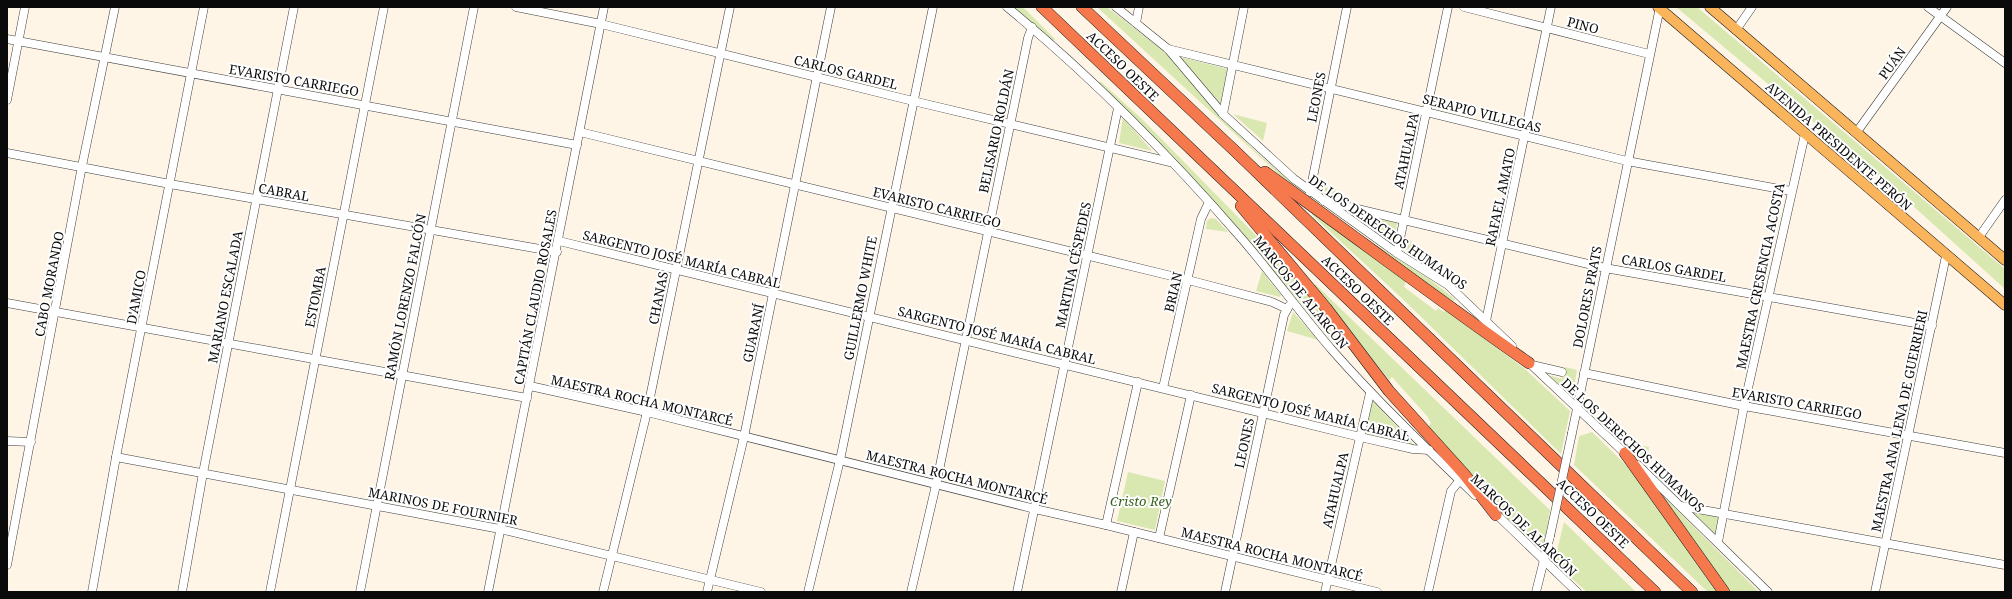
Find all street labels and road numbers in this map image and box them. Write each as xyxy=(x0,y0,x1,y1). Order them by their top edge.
street label: PINO xyxy=(1565,12,1601,38)
street label: ACCESO OESTE xyxy=(1083,27,1163,105)
street label: PUÁN xyxy=(1874,43,1910,83)
street label: CARLOS GARDEL xyxy=(792,50,900,94)
street label: EVARISTO CARRIEGO xyxy=(228,60,360,100)
street label: BELISARIO ROLDÁN xyxy=(974,67,1018,195)
street label: LEONES xyxy=(1302,70,1330,124)
street label: AVENIDA PRESIDENTE PERÓN xyxy=(1762,77,1916,215)
street label: SERAPIO VILLEGAS xyxy=(1421,90,1543,136)
street label: ATAHUALPA xyxy=(1389,110,1423,191)
street label: RAFAEL AMATO xyxy=(1481,146,1519,248)
street label: DE LOS DERECHOS HUMANOS xyxy=(1305,170,1471,294)
street label: CABRAL xyxy=(257,179,311,205)
street label: MAESTRA CRESENCIA ACOSTA xyxy=(1731,180,1789,371)
street label: EVARISTO CARRIEGO xyxy=(871,182,1003,232)
street label: MARTINA CÉSPEDES xyxy=(1051,200,1095,330)
street label: CAPITÁN CLAUDIO ROSALES xyxy=(509,208,561,386)
street label: RAMÓN LORENZO FALCÓN xyxy=(380,212,430,382)
street label: SARGENTO JOSÉ MARÍA CABRAL xyxy=(581,226,783,292)
street label: MARIANO ESCALADA xyxy=(203,228,247,365)
street label: CABO MORANDO xyxy=(30,230,68,338)
street label: MARCOS DE ALARCÓN xyxy=(1250,232,1352,352)
street label: GUILLERMO WHITE xyxy=(839,234,881,362)
street label: DOLORES PRATS xyxy=(1568,244,1606,350)
street label: CARLOS GARDEL xyxy=(1620,250,1728,286)
street label: ACCESO OESTE xyxy=(1318,251,1398,329)
street label: ESTOMBA xyxy=(300,264,330,329)
street label: D'AMICO xyxy=(122,268,150,326)
street label: CHANAS xyxy=(644,270,672,326)
street label: BRIAN xyxy=(1160,270,1186,314)
street label: GUARANÍ xyxy=(738,302,768,364)
street label: SARGENTO JOSÉ MARÍA CABRAL xyxy=(896,302,1098,368)
street label: MAESTRA ANA LENA DE GUERRIERI xyxy=(1867,308,1931,534)
street label: MAESTRA ROCHA MONTARCÉ xyxy=(549,370,735,430)
street label: DE LOS DERECHOS HUMANOS xyxy=(1558,374,1708,516)
street label: SARGENTO JOSÉ MARÍA CABRAL xyxy=(1210,379,1412,445)
street label: EVARISTO CARRIEGO xyxy=(1731,383,1863,423)
street label: LEONES xyxy=(1230,416,1258,470)
street label: MAESTRA ROCHA MONTARCÉ xyxy=(864,446,1050,508)
street label: ATAHUALPA xyxy=(1317,449,1353,530)
street label: MARCOS DE ALARCÓN xyxy=(1467,470,1581,580)
street label: ACCESO OESTE xyxy=(1553,474,1633,552)
street label: MARINOS DE FOURNIER xyxy=(367,483,520,529)
street label: MAESTRA ROCHA MONTARCÉ xyxy=(1179,523,1365,585)

